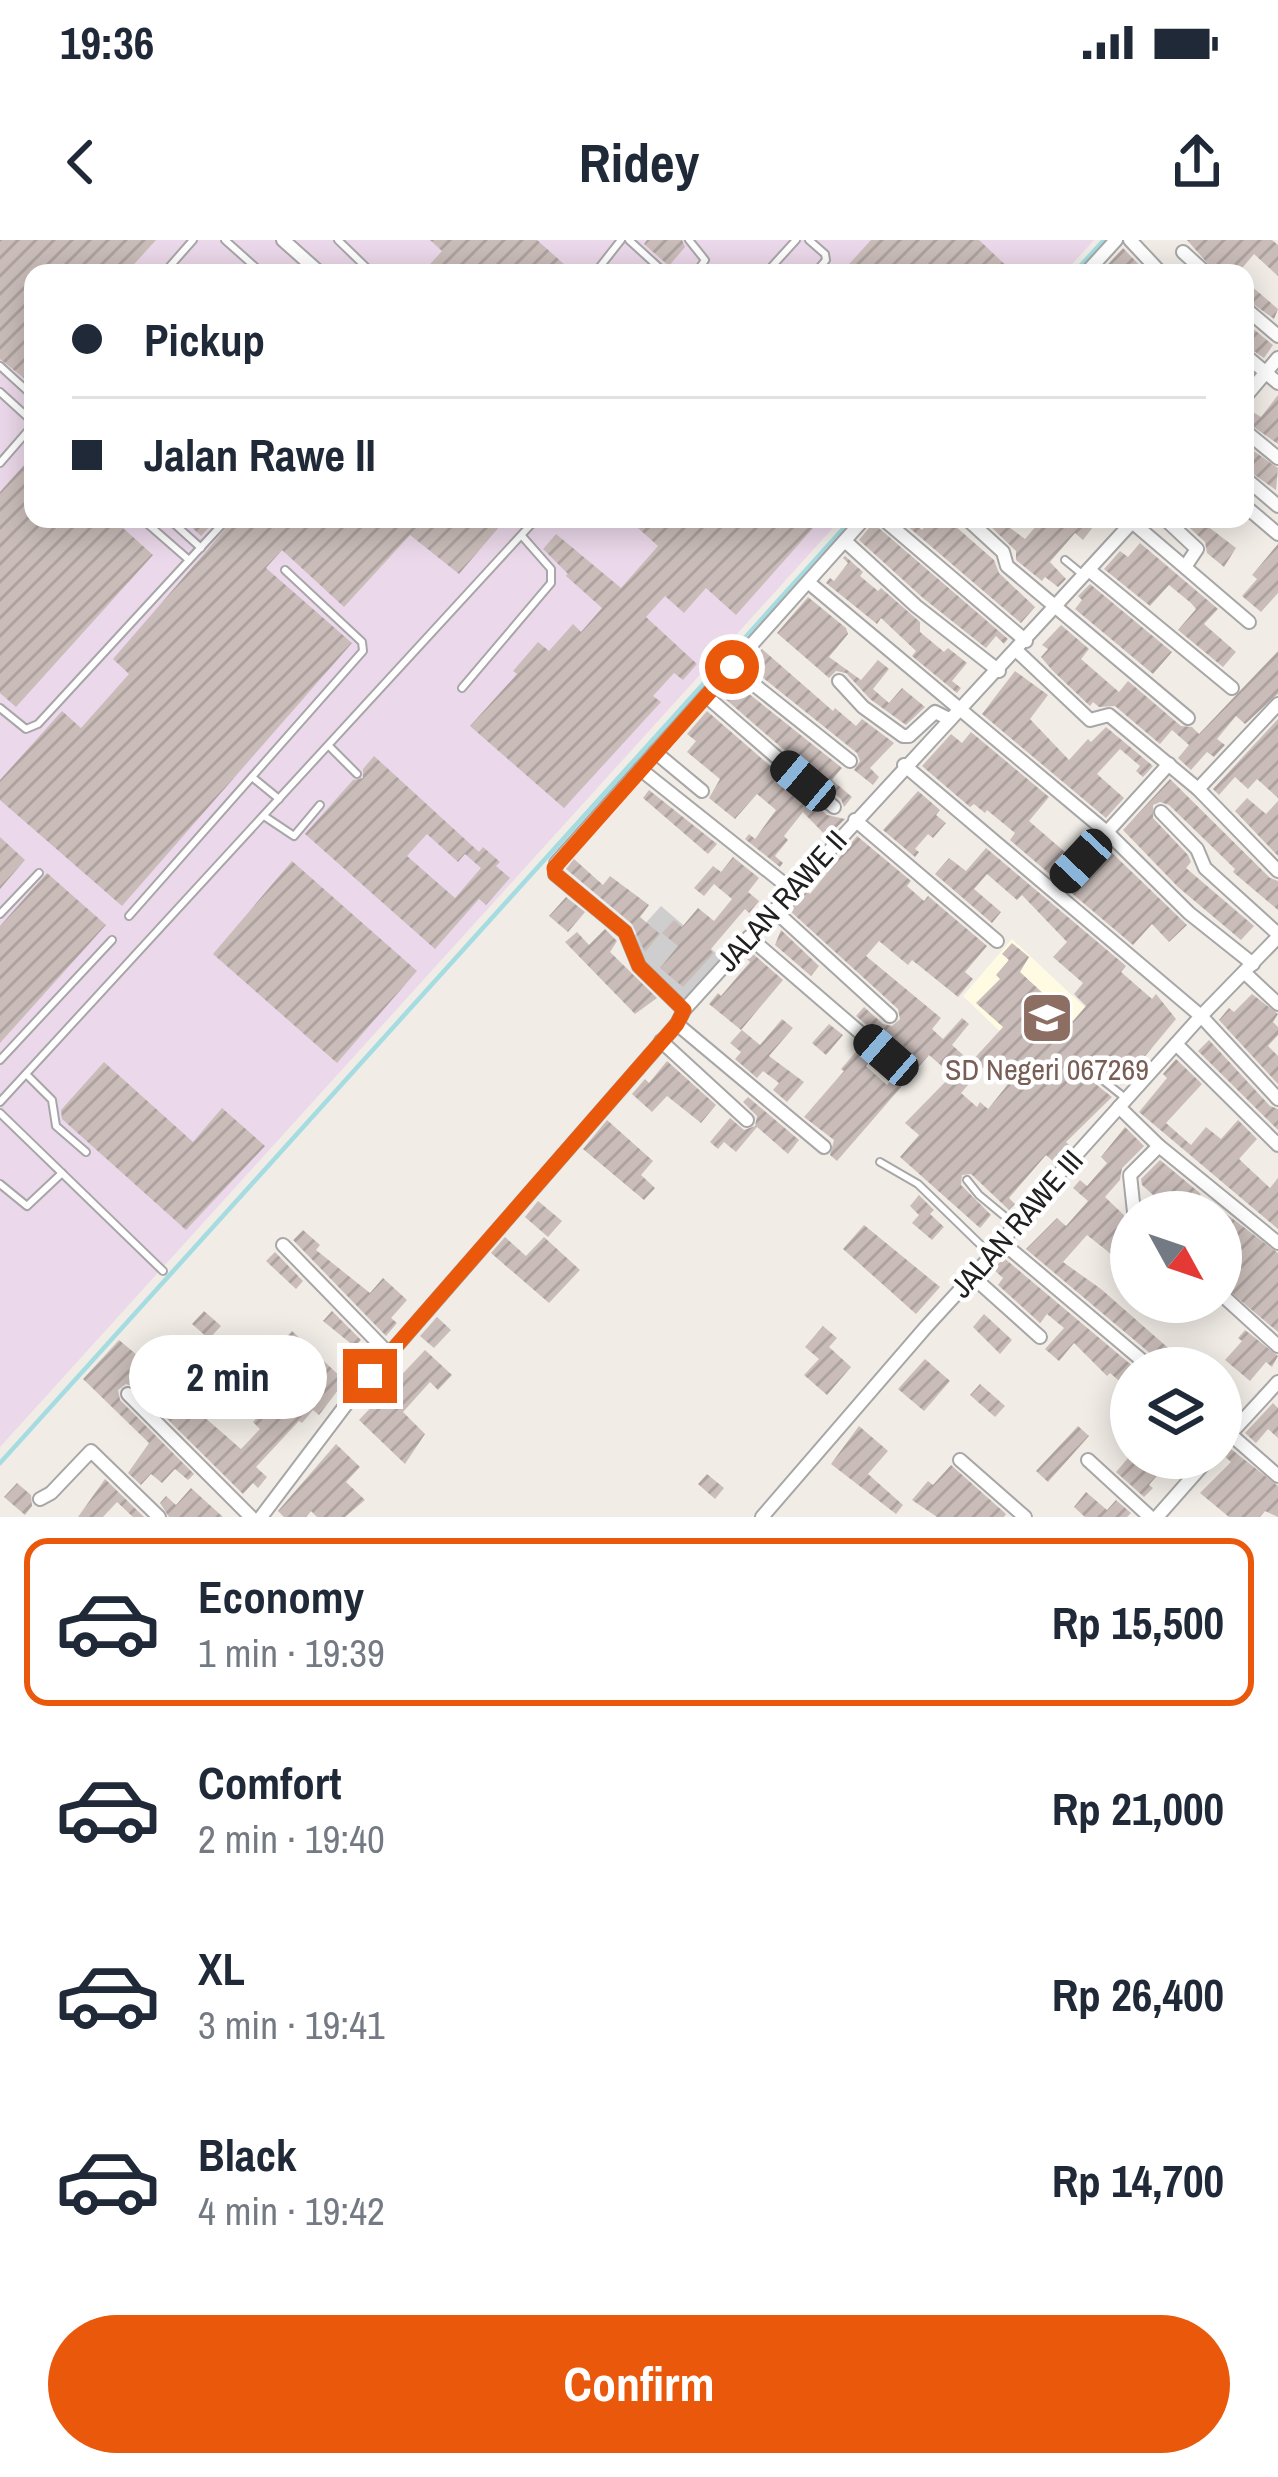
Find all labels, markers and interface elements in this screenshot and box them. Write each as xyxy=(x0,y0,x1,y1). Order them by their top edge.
text: 19:36 xyxy=(60,12,154,73)
text: Ridey xyxy=(579,126,699,199)
icon: back xyxy=(48,129,114,195)
icon: share xyxy=(1164,129,1230,195)
text: Pickup xyxy=(144,309,265,370)
text: Jalan Rawe II xyxy=(144,424,376,485)
route start xyxy=(705,640,759,694)
car xyxy=(764,744,842,818)
street label: JALAN RAWE II xyxy=(707,821,855,979)
car xyxy=(1043,822,1119,900)
school or university icon: SD Negeri 067269 xyxy=(1019,990,1075,1046)
car xyxy=(847,1018,925,1092)
place label: SD Negeri 067269 xyxy=(945,1049,1149,1089)
street label: JALAN RAWE III xyxy=(941,1141,1092,1306)
north arrow xyxy=(1110,1191,1242,1323)
map controls xyxy=(1110,1191,1242,1479)
callout: 2 min xyxy=(130,1334,328,1418)
button: layers xyxy=(1110,1347,1242,1479)
route end xyxy=(343,1349,397,1403)
text: 2 min xyxy=(186,1351,270,1403)
text: Economy xyxy=(198,1566,364,1627)
icon: car xyxy=(54,1568,162,1676)
text: Rp 15,500 xyxy=(1052,1592,1224,1653)
text: 1 min · 19:39 xyxy=(198,1627,385,1679)
text: Comfort xyxy=(198,1752,341,1813)
icon: car xyxy=(54,1754,162,1862)
text: Rp 21,000 xyxy=(1052,1778,1224,1839)
text: 2 min · 19:40 xyxy=(198,1813,385,1865)
text: XL xyxy=(198,1938,245,1999)
icon: car xyxy=(54,1940,162,2048)
text: Rp 26,400 xyxy=(1052,1964,1224,2025)
text: 3 min · 19:41 xyxy=(198,1999,385,2051)
text: Black xyxy=(198,2124,296,2185)
icon: car xyxy=(54,2126,162,2234)
text: Rp 14,700 xyxy=(1052,2150,1224,2211)
text: 4 min · 19:42 xyxy=(198,2185,385,2237)
button: Confirm xyxy=(48,2315,1230,2453)

